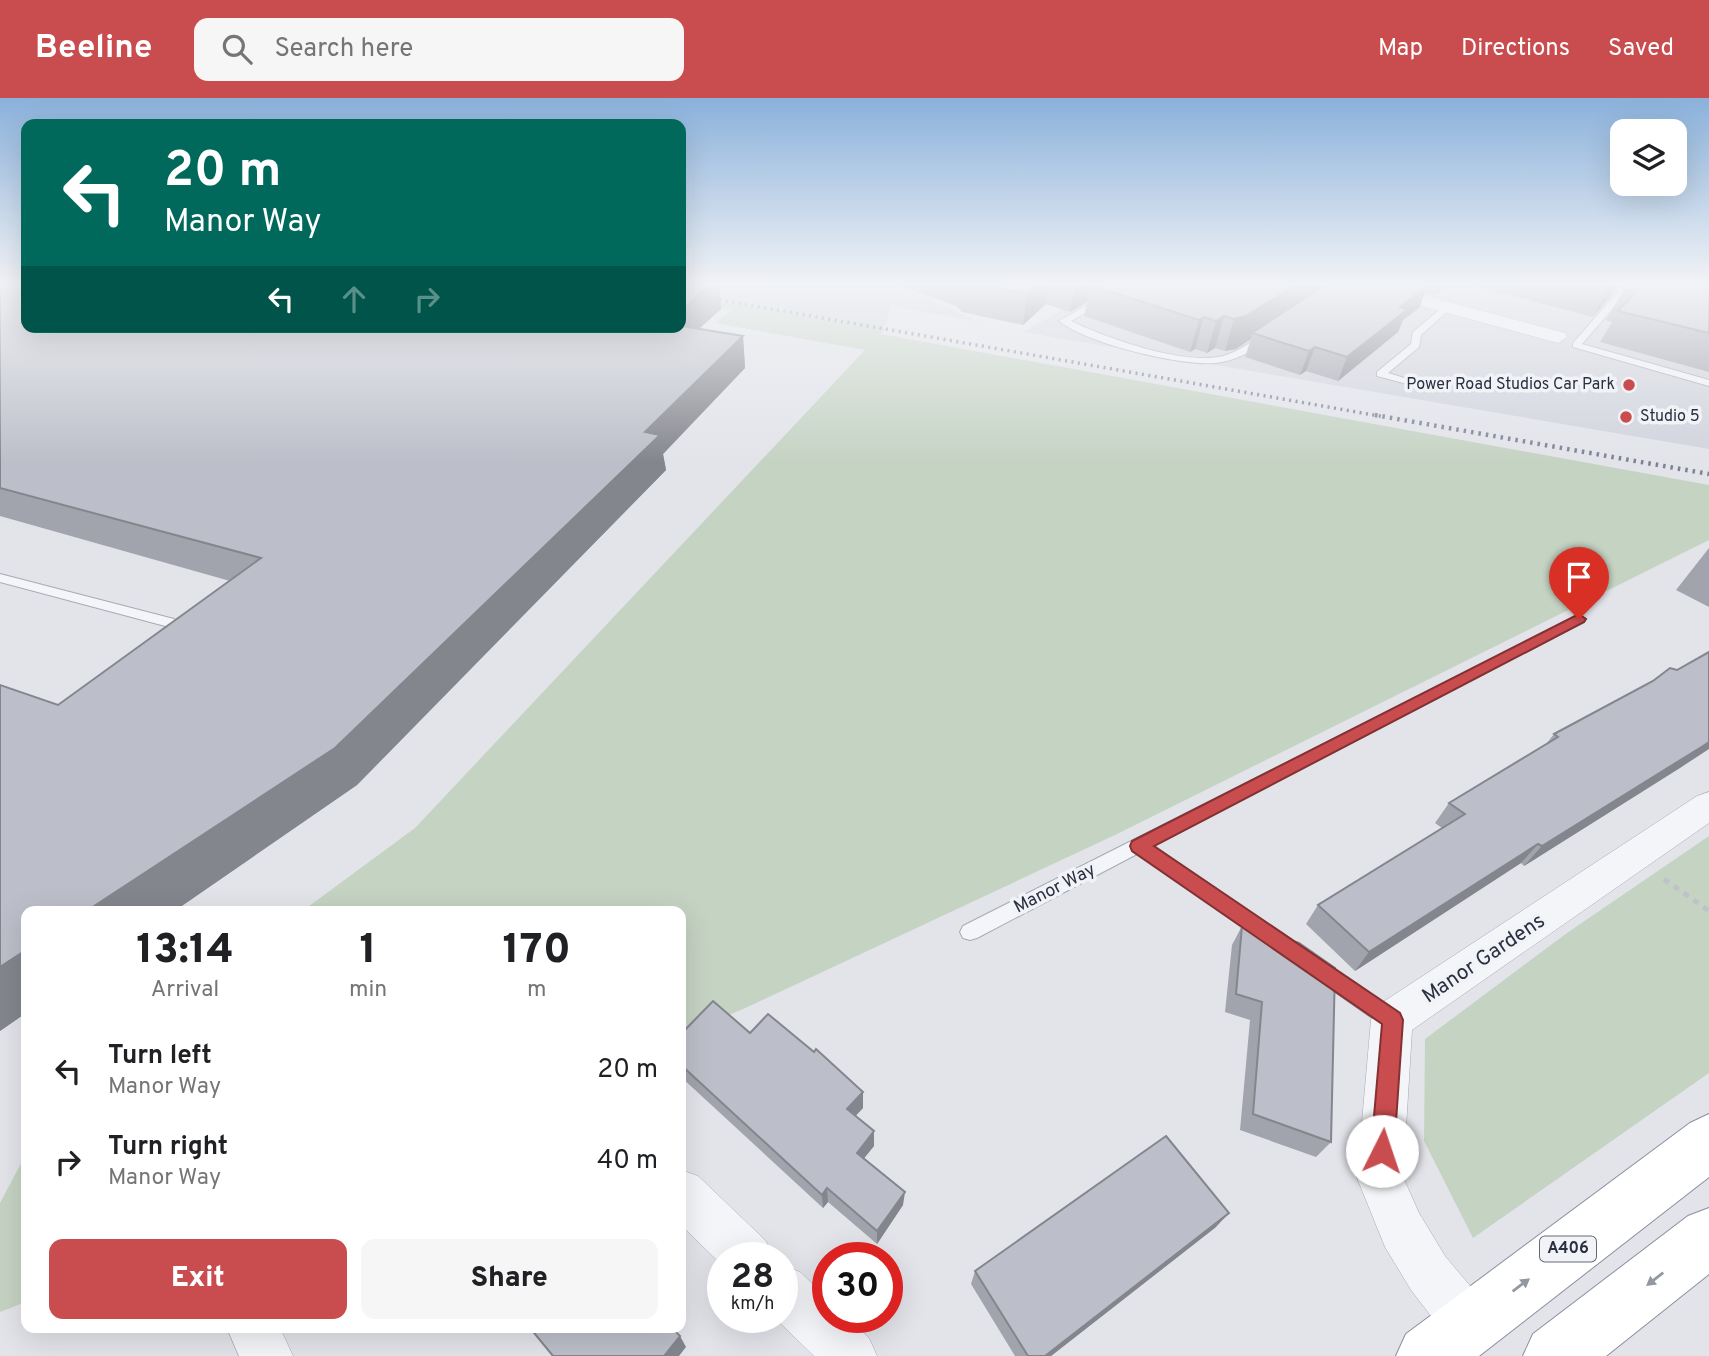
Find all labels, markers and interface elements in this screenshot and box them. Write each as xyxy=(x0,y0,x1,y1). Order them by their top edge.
search box xyxy=(194,18,684,81)
text: Beeline xyxy=(35,28,152,70)
icon: search xyxy=(218,30,256,68)
text: Search here xyxy=(274,33,413,66)
text: Map xyxy=(1378,34,1423,64)
text: Directions xyxy=(1461,34,1570,64)
text: Saved xyxy=(1608,34,1674,64)
map controls xyxy=(1610,119,1687,196)
button: layers xyxy=(1610,119,1687,196)
text: 20 m xyxy=(164,142,281,204)
icon: left xyxy=(49,147,140,238)
text: Manor Way xyxy=(164,203,321,243)
icon: left xyxy=(262,280,300,318)
icon: ahead xyxy=(335,280,373,318)
icon: right xyxy=(408,280,446,318)
place label: Power Road Studios Car Park xyxy=(1406,375,1615,395)
marker: Power Road Studios Car Park xyxy=(1621,377,1637,393)
place label: Studio 5 xyxy=(1640,407,1700,427)
marker: Studio 5 xyxy=(1618,409,1634,425)
pin xyxy=(1549,547,1609,619)
icon: arrive xyxy=(1560,558,1598,596)
street label: Manor Way xyxy=(1010,859,1100,919)
street label: Manor Gardens xyxy=(1417,908,1551,1010)
text: 13:14 xyxy=(136,925,234,978)
text: 1 xyxy=(360,925,377,978)
text: 170 xyxy=(503,925,571,978)
text: Arrival xyxy=(151,976,219,1005)
text: min xyxy=(349,976,387,1005)
text: m xyxy=(527,976,546,1005)
text: Turn left xyxy=(108,1040,212,1073)
icon: left xyxy=(49,1052,87,1090)
text: 20 m xyxy=(597,1054,658,1087)
text: Manor Way xyxy=(108,1073,221,1102)
position arrow xyxy=(1345,1114,1419,1188)
text: Turn right xyxy=(108,1131,228,1164)
icon: right xyxy=(49,1143,87,1181)
text: 40 m xyxy=(597,1145,658,1178)
text: Manor Way xyxy=(108,1164,221,1193)
road number: A406 xyxy=(1540,1236,1596,1261)
button: Exit xyxy=(49,1239,347,1319)
button: Share xyxy=(361,1239,658,1319)
speed limit sign: 30 xyxy=(812,1242,903,1333)
text: 28 xyxy=(731,1256,774,1300)
one-way arrow xyxy=(1646,1272,1664,1286)
one-way arrow xyxy=(1512,1278,1530,1292)
text: km/h xyxy=(731,1293,774,1316)

